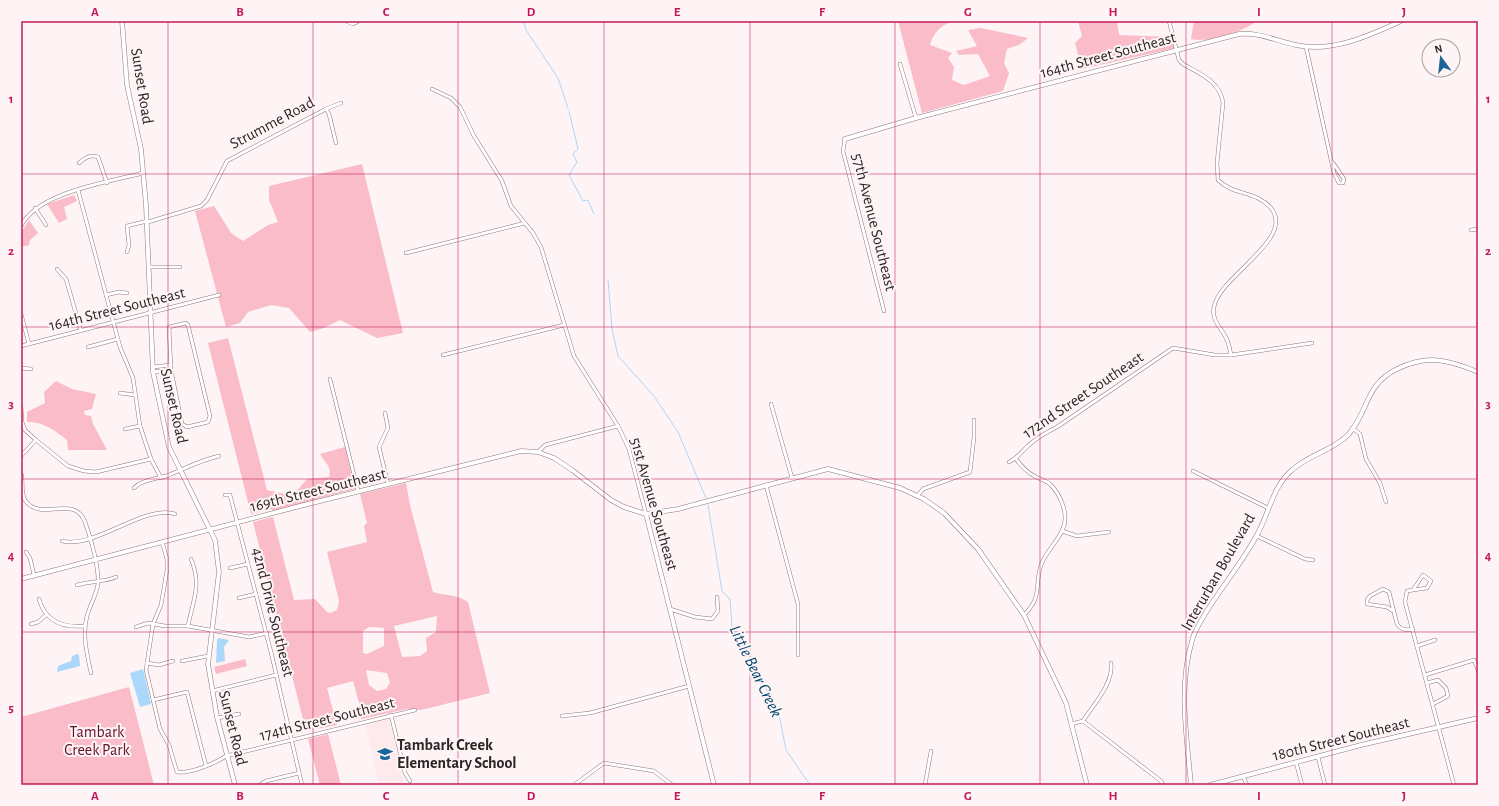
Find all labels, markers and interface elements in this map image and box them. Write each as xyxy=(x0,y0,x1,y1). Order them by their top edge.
text: A xyxy=(91,6,99,19)
text: B xyxy=(236,6,244,19)
text: C xyxy=(383,6,390,19)
text: D xyxy=(527,6,536,19)
text: E xyxy=(674,6,681,19)
text: F xyxy=(819,6,826,19)
text: G xyxy=(964,6,972,19)
text: H xyxy=(1108,6,1118,19)
text: I xyxy=(1257,6,1261,19)
text: J xyxy=(1402,6,1406,19)
street label: 164th Street Southeast xyxy=(1039,29,1177,81)
north arrow xyxy=(1421,38,1461,78)
text: N xyxy=(1433,43,1444,55)
street label: Sunset Road xyxy=(128,47,156,125)
text: 1 xyxy=(9,93,13,106)
text: 1 xyxy=(1486,93,1490,106)
street label: Strumme Road xyxy=(227,94,317,152)
street label: 57th Avenue Southeast xyxy=(849,152,899,292)
text: 2 xyxy=(8,245,14,258)
text: 2 xyxy=(1485,245,1491,258)
street label: 164th Street Southeast xyxy=(47,284,187,334)
street label: 172nd Street Southeast xyxy=(1020,349,1146,441)
street label: Sunset Road xyxy=(158,367,190,445)
text: 3 xyxy=(8,398,14,411)
text: 3 xyxy=(1485,398,1491,411)
street label: 51st Avenue Southeast xyxy=(627,436,681,572)
street label: 169th Street Southeast xyxy=(248,465,388,515)
street label: Interurban Boulevard xyxy=(1178,511,1258,633)
street label: 42nd Drive Southeast xyxy=(249,546,297,678)
text: 4 xyxy=(8,550,15,563)
text: 4 xyxy=(1485,550,1492,563)
water label: Little Bear Creek xyxy=(727,622,786,720)
street label: Sunset Road xyxy=(216,689,250,767)
street label: 174th Street Southeast xyxy=(258,694,396,744)
text: 5 xyxy=(8,702,14,715)
text: 5 xyxy=(1485,702,1491,715)
street label: 180th Street Southeast xyxy=(1271,714,1411,764)
park label: Tambark Creek Park xyxy=(64,724,130,758)
place label: Tambark Creek Elementary School xyxy=(397,737,517,772)
school or university icon: Tambark Creek Elementary School xyxy=(376,745,394,763)
text: A xyxy=(91,790,99,803)
text: B xyxy=(236,790,244,803)
text: C xyxy=(383,790,390,803)
text: D xyxy=(527,790,536,803)
text: E xyxy=(674,790,681,803)
text: F xyxy=(819,790,826,803)
text: G xyxy=(964,790,972,803)
text: H xyxy=(1108,790,1118,803)
text: I xyxy=(1257,790,1261,803)
text: J xyxy=(1402,790,1406,803)

